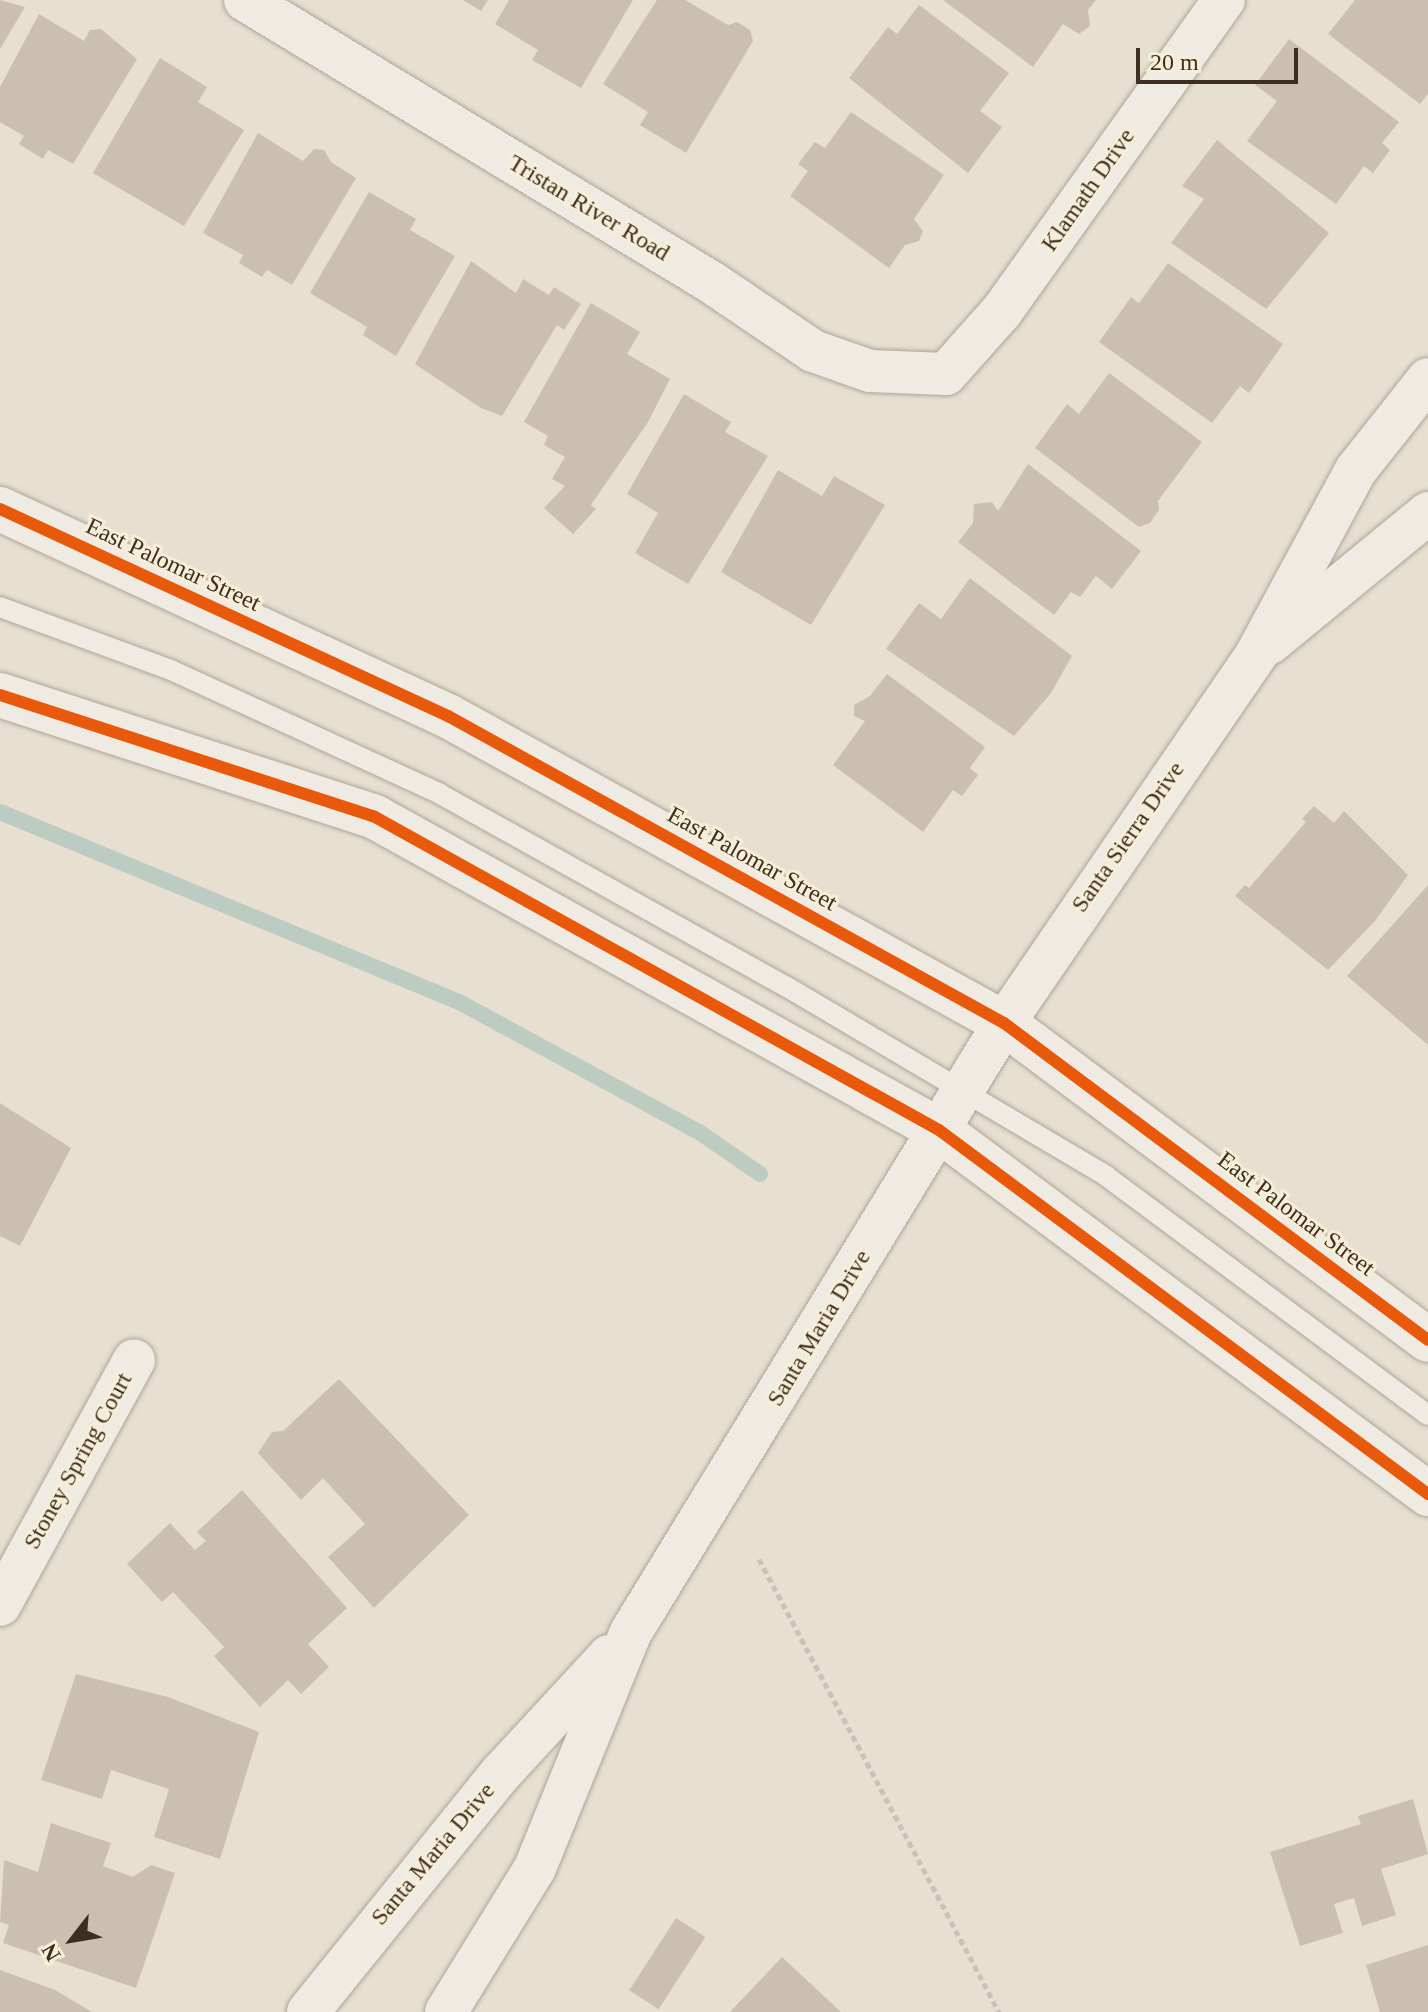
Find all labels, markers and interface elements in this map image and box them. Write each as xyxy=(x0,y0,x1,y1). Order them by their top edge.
scale bar xyxy=(1140,32,1302,82)
text: 20 m xyxy=(1150,49,1199,75)
street label: Klamath Drive xyxy=(1035,123,1141,257)
street label: Tristan River Road xyxy=(503,149,675,267)
street label: East Palomar Street xyxy=(81,512,265,618)
street label: Santa Sierra Drive xyxy=(1065,756,1191,918)
street label: East Palomar Street xyxy=(662,801,842,917)
street label: East Palomar Street xyxy=(1212,1146,1380,1282)
street label: Santa Maria Drive xyxy=(761,1245,877,1411)
street label: Stoney Spring Court xyxy=(18,1368,138,1554)
street label: Santa Maria Drive xyxy=(365,1777,501,1931)
north arrow xyxy=(32,1900,112,1980)
text: N xyxy=(36,1939,66,1966)

